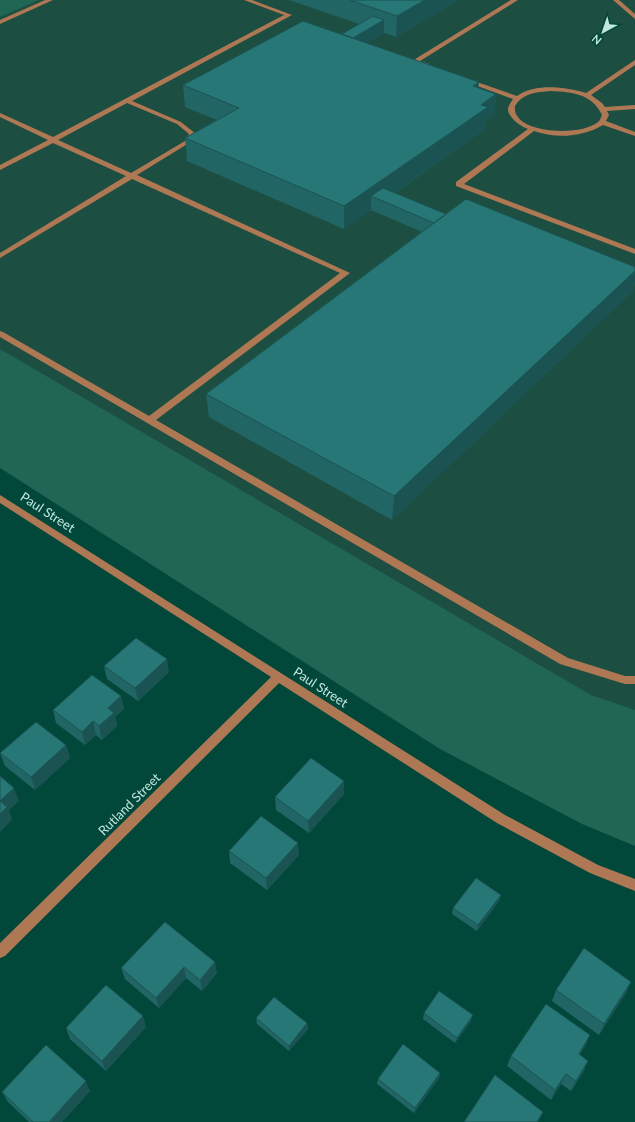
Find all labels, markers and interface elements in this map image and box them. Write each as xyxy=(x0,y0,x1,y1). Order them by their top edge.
north arrow xyxy=(583,12,623,52)
text: N xyxy=(589,32,604,48)
street label: Paul Street xyxy=(18,488,79,536)
street label: Paul Street xyxy=(291,663,352,711)
street label: Rutland Street xyxy=(95,769,164,838)

